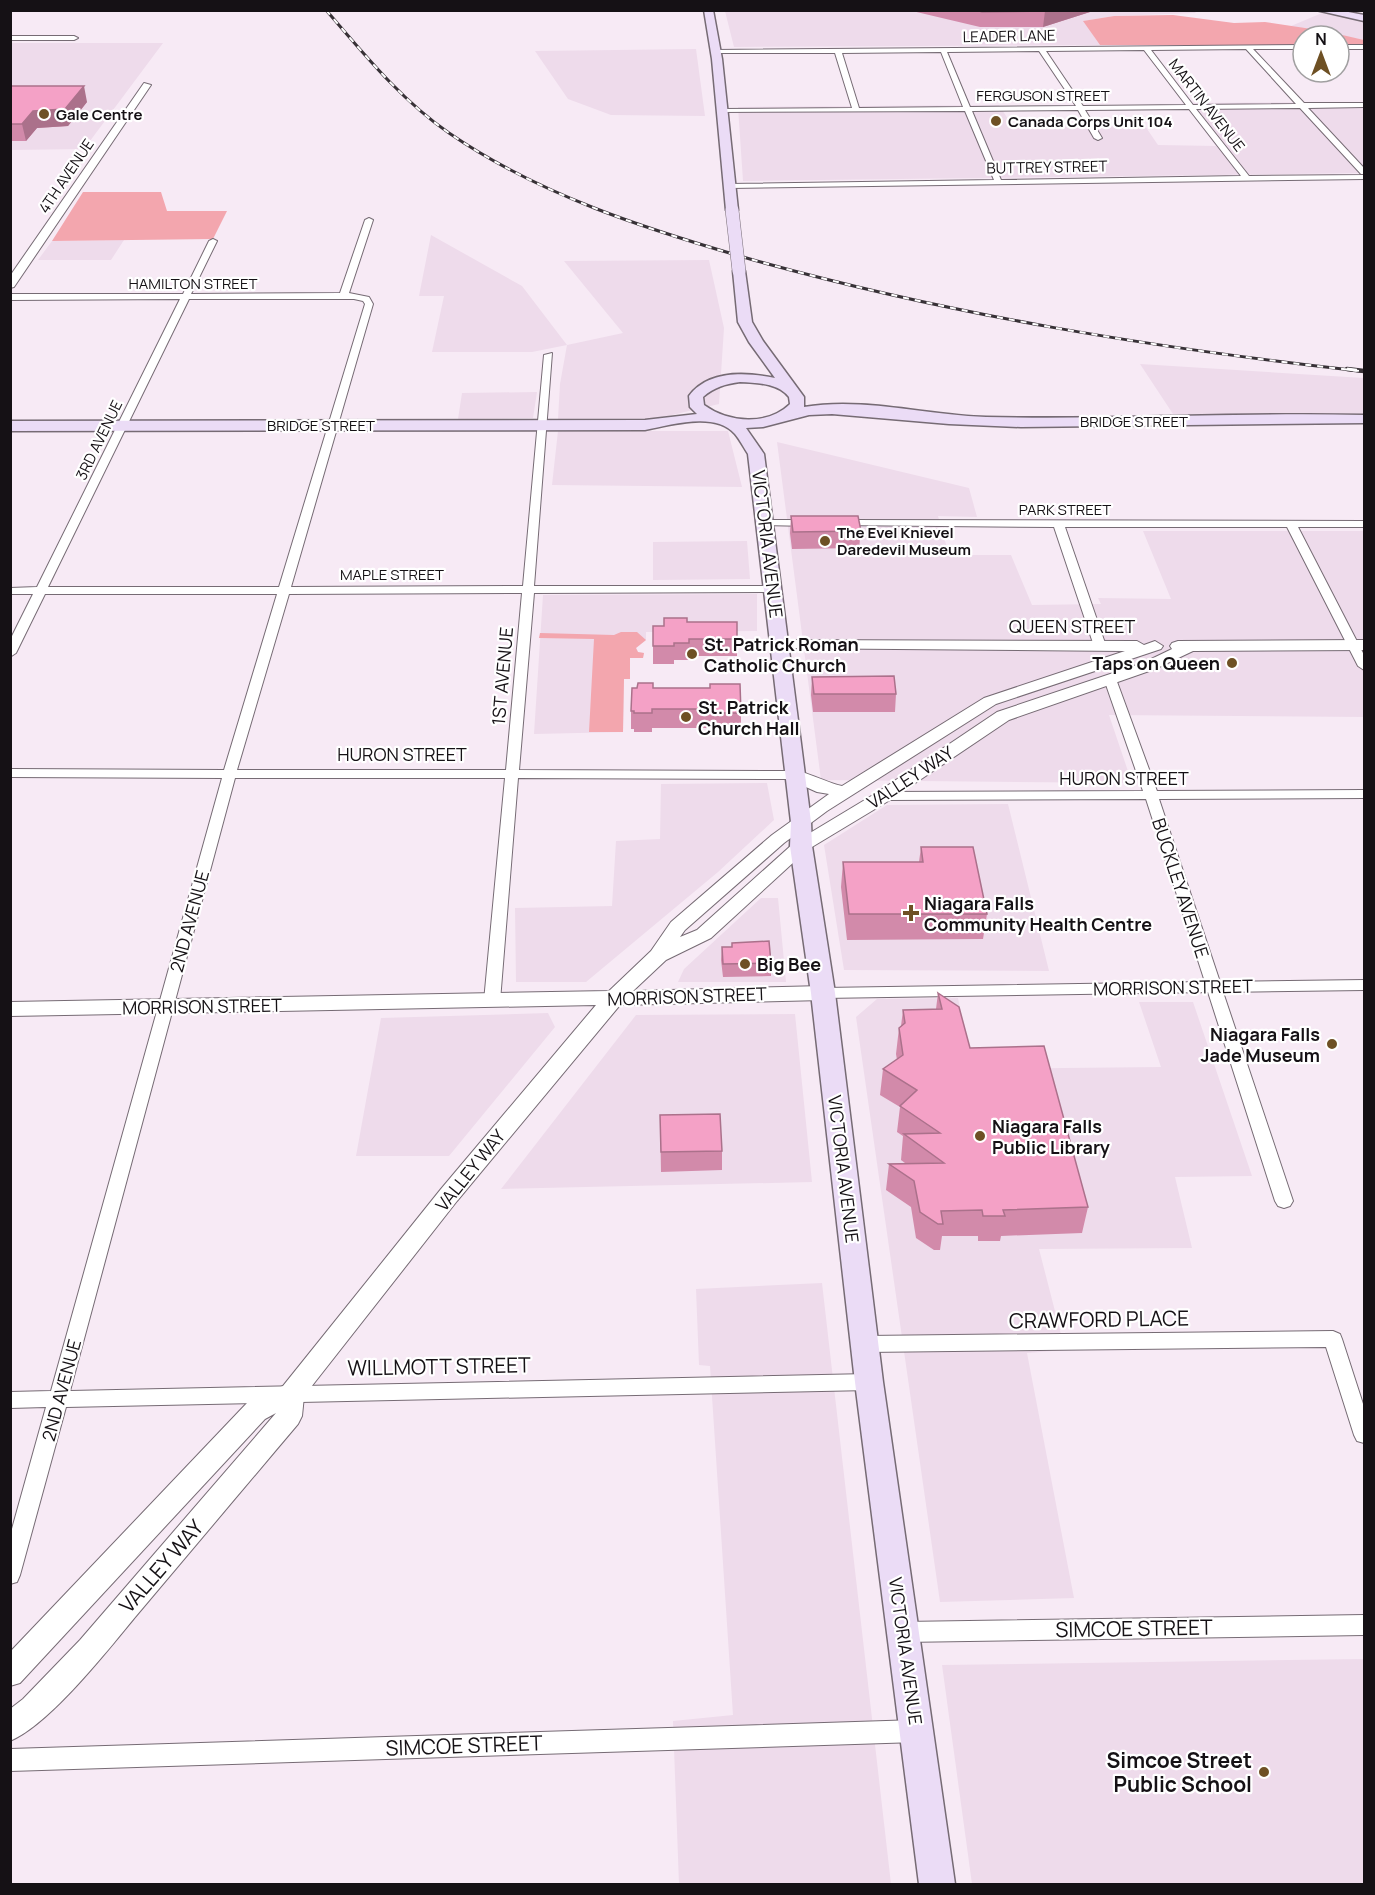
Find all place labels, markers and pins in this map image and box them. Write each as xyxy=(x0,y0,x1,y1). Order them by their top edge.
place label: Gale Centre xyxy=(56,104,142,125)
marker: Gale Centre xyxy=(37,107,51,121)
place label: Canada Corps Unit 104 xyxy=(1008,111,1173,132)
marker: Canada Corps Unit 104 xyxy=(989,114,1003,128)
place label: The Evel Knievel Daredevil Museum xyxy=(837,522,971,560)
marker: The Evel Knievel Daredevil Museum xyxy=(818,534,832,548)
place label: St. Patrick Roman Catholic Church xyxy=(704,632,859,677)
marker: St. Patrick Roman Catholic Church xyxy=(685,647,699,661)
place label: Taps on Queen xyxy=(1092,651,1220,675)
marker: Taps on Queen xyxy=(1225,656,1239,670)
place label: St. Patrick Church Hall xyxy=(698,695,800,740)
marker: St. Patrick Church Hall xyxy=(679,710,693,724)
place label: Niagara Falls Community Health Centre xyxy=(924,891,1152,936)
marker: Niagara Falls Community Health Centre xyxy=(902,904,920,922)
place label: Big Bee xyxy=(757,952,821,976)
marker: Big Bee xyxy=(738,957,752,971)
place label: Niagara Falls Jade Museum xyxy=(1200,1022,1320,1067)
marker: Niagara Falls Jade Museum xyxy=(1325,1037,1339,1051)
place label: Niagara Falls Public Library xyxy=(992,1114,1110,1159)
marker: Niagara Falls Public Library xyxy=(973,1129,987,1143)
place label: Simcoe Street Public School xyxy=(1107,1746,1252,1798)
marker: Simcoe Street Public School xyxy=(1257,1765,1271,1779)

